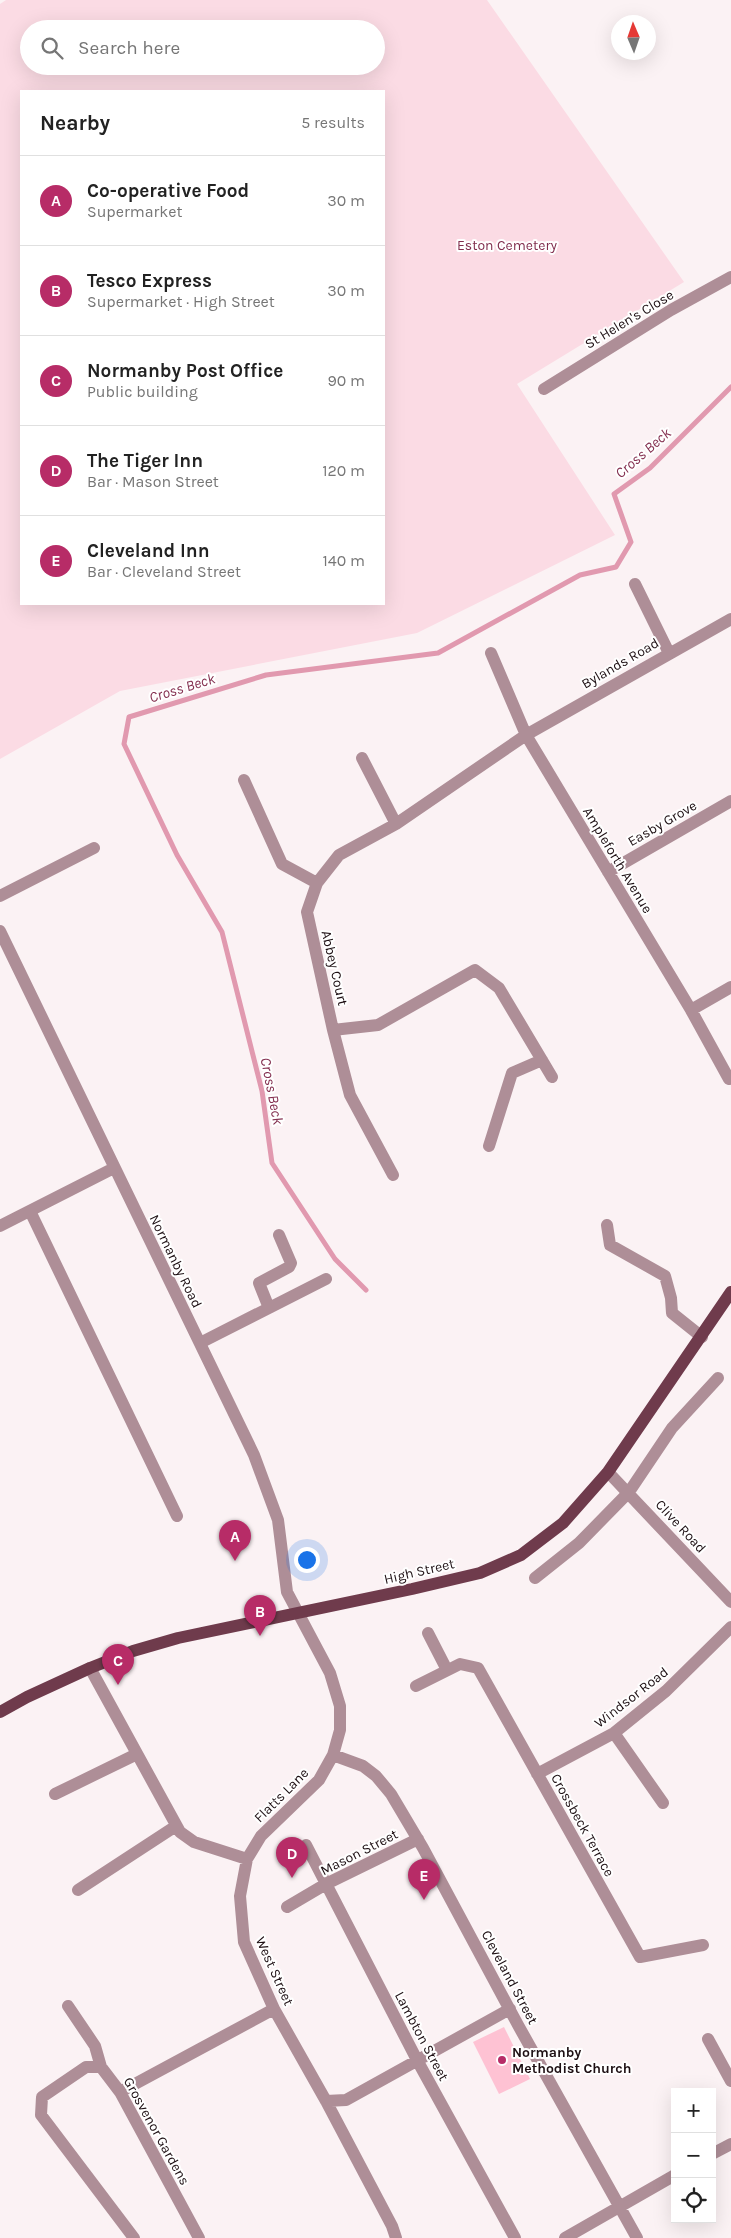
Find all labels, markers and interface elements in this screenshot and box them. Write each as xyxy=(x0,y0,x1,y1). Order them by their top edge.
north arrow xyxy=(611,15,656,60)
search box xyxy=(20,20,385,75)
icon: search xyxy=(38,34,66,62)
text: Search here xyxy=(78,37,180,59)
text: Nearby xyxy=(40,111,110,135)
text: 5 results xyxy=(301,113,365,132)
text: Co-operative Food xyxy=(87,180,249,202)
text: A xyxy=(51,191,61,210)
text: 30 m xyxy=(327,191,365,210)
text: Supermarket xyxy=(87,202,183,221)
park label: Eston Cemetery xyxy=(457,237,557,254)
text: Tesco Express xyxy=(87,270,212,292)
text: B xyxy=(51,281,61,300)
text: 30 m xyxy=(327,281,365,300)
street label: St Helen's Close xyxy=(582,286,677,353)
text: Supermarket · High Street xyxy=(87,292,275,311)
text: Normanby Post Office xyxy=(87,360,283,382)
text: C xyxy=(51,371,61,390)
text: 90 m xyxy=(327,371,365,390)
text: Public building xyxy=(87,382,198,401)
water label: Cross Beck xyxy=(611,424,675,482)
text: The Tiger Inn xyxy=(87,450,203,472)
text: D xyxy=(51,461,61,480)
text: 120 m xyxy=(322,461,365,480)
text: Bar · Mason Street xyxy=(87,472,219,491)
text: Cleveland Inn xyxy=(87,540,210,562)
text: E xyxy=(51,551,61,570)
text: 140 m xyxy=(323,551,365,570)
text: Bar · Cleveland Street xyxy=(87,562,241,581)
street label: Bylands Road xyxy=(579,634,662,692)
water label: Cross Beck xyxy=(147,669,218,707)
street label: Easby Grove xyxy=(625,797,700,850)
street label: Ampleforth Avenue xyxy=(579,804,656,917)
street label: Abbey Court xyxy=(318,929,351,1007)
water label: Cross Beck xyxy=(257,1056,287,1127)
street label: Normanby Road xyxy=(146,1212,206,1311)
street label: Clive Road xyxy=(652,1496,710,1556)
pin: A xyxy=(219,1520,251,1561)
your location xyxy=(294,1547,320,1573)
street label: High Street xyxy=(382,1555,456,1588)
pin: B xyxy=(244,1595,276,1636)
pin: C xyxy=(102,1644,134,1685)
street label: Windsor Road xyxy=(591,1663,672,1732)
street label: Flatts Lane xyxy=(251,1765,312,1826)
street label: Crossbeck Terrace xyxy=(547,1771,618,1880)
street label: Mason Street xyxy=(318,1826,401,1879)
pin: D xyxy=(276,1837,308,1878)
pin: E xyxy=(408,1859,440,1900)
street label: Cleveland Street xyxy=(478,1927,541,2027)
street label: West Street xyxy=(252,1934,297,2008)
street label: Lambton Street xyxy=(391,1989,452,2084)
place label: Normanby Methodist Church xyxy=(512,2044,631,2077)
marker: Normanby Methodist Church xyxy=(496,2054,508,2066)
street label: Grosvenor Gardens xyxy=(120,2074,193,2188)
map controls xyxy=(671,2088,716,2223)
button: + xyxy=(671,2088,716,2133)
button: − xyxy=(671,2133,716,2178)
button: locate xyxy=(671,2178,716,2223)

